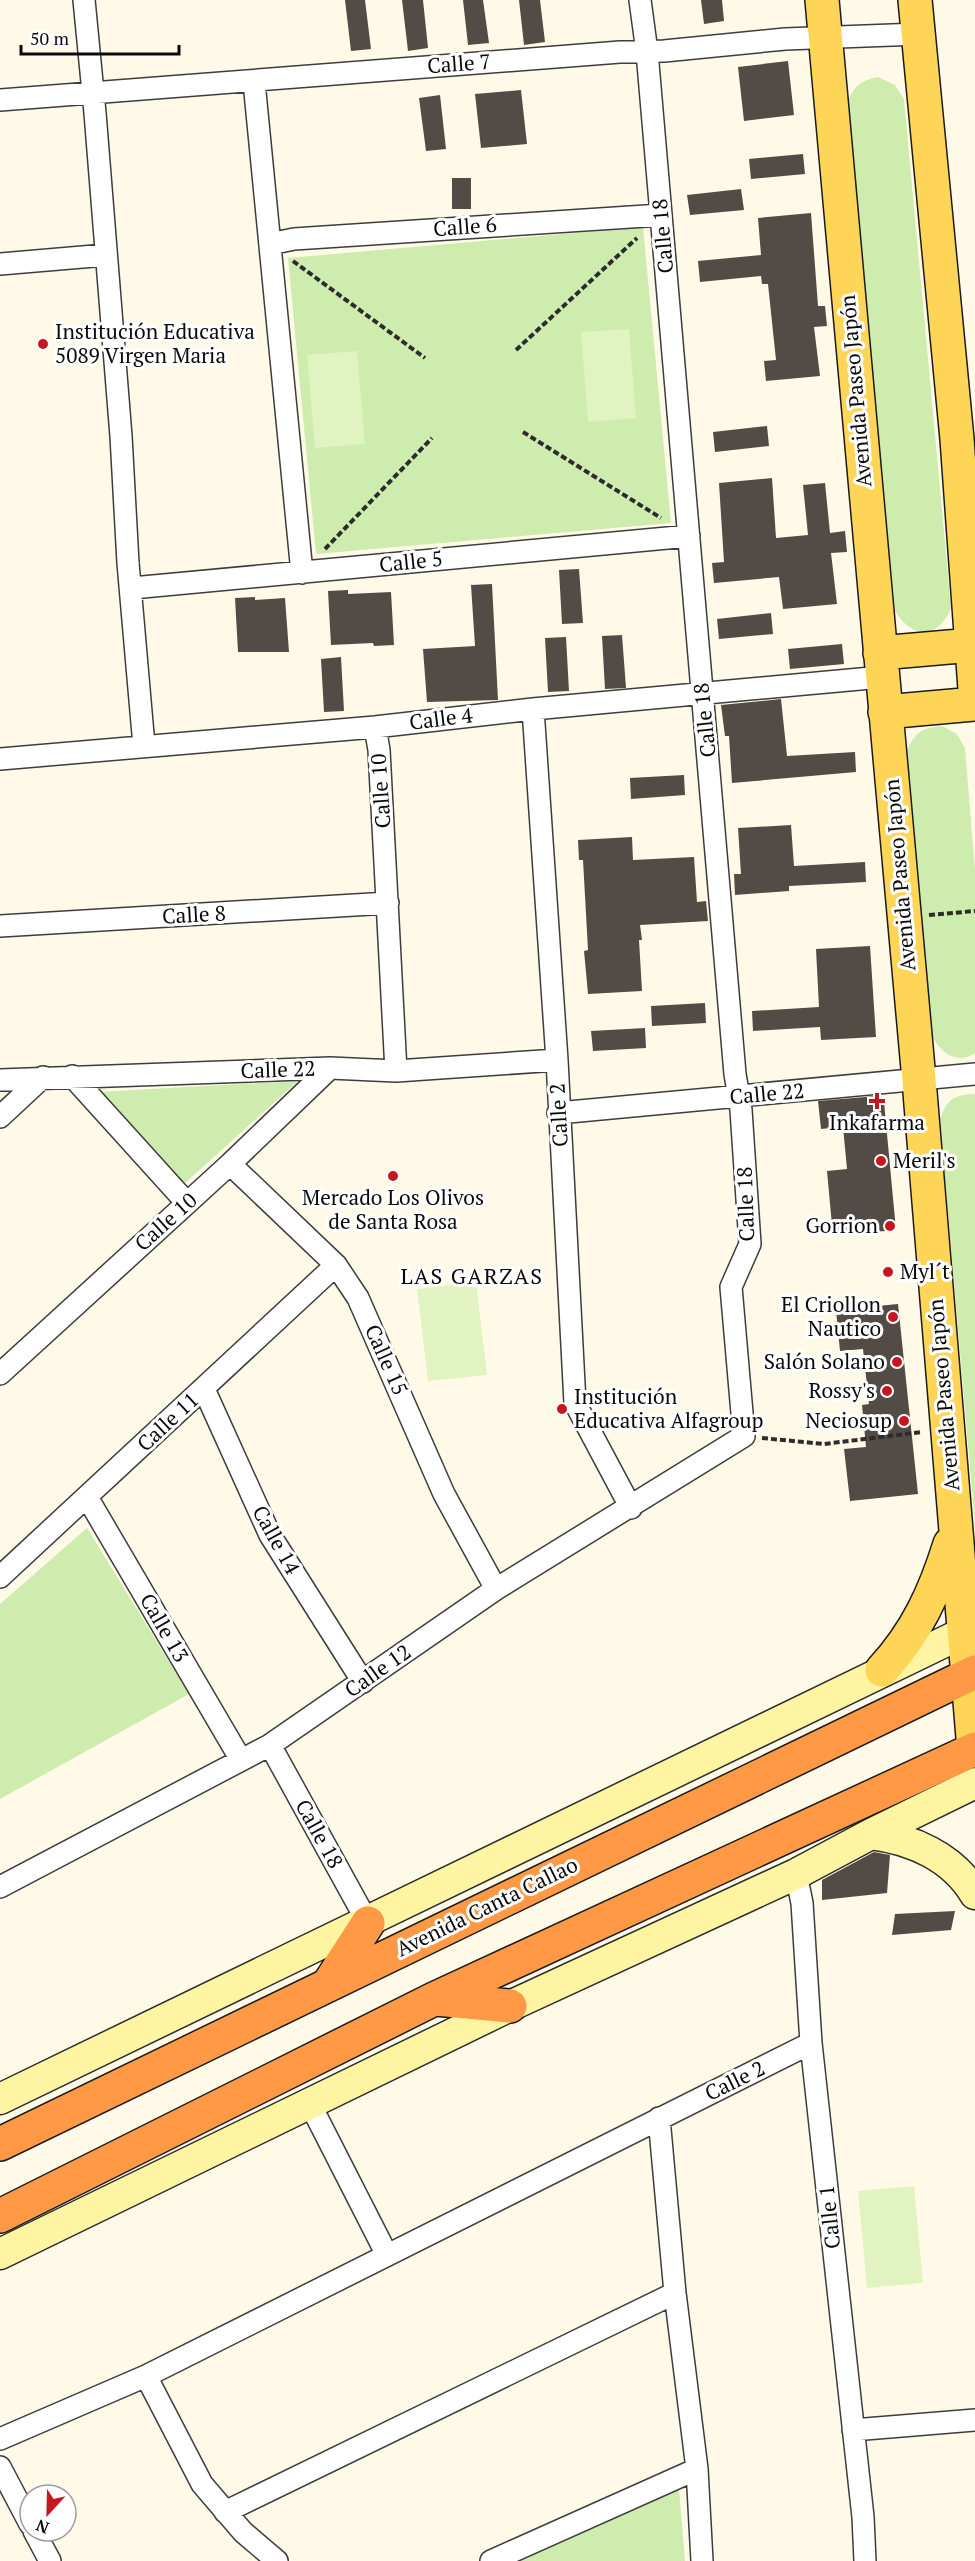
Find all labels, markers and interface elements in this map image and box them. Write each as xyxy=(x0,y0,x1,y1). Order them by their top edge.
scale bar xyxy=(21,18,178,56)
text: 50 m xyxy=(30,26,70,50)
street label: Calle 7 xyxy=(426,47,492,79)
street label: Calle 18 xyxy=(645,198,679,275)
street label: Calle 6 xyxy=(432,210,498,242)
street label: Avenida Paseo Japón xyxy=(833,293,877,488)
place label: Institución Educativa 5089 Virgen Maria xyxy=(55,317,255,369)
marker: Institución Educativa 5089 Virgen Maria xyxy=(36,337,50,351)
street label: Calle 5 xyxy=(378,544,444,578)
street label: Calle 18 xyxy=(686,681,722,759)
street label: Calle 4 xyxy=(408,700,475,736)
street label: Calle 10 xyxy=(363,753,397,829)
street label: Avenida Paseo Japón xyxy=(877,777,921,972)
street label: Calle 8 xyxy=(161,898,226,930)
street label: Calle 22 xyxy=(240,1054,316,1084)
street label: Calle 22 xyxy=(728,1076,805,1110)
street label: Calle 2 xyxy=(542,1083,574,1148)
marker: Inkafarma xyxy=(870,1094,884,1108)
place label: Inkafarma xyxy=(829,1108,925,1136)
place label: Meril's xyxy=(893,1146,956,1174)
marker: Meril's xyxy=(874,1154,888,1168)
street label: Calle 18 xyxy=(730,1166,760,1242)
marker: Mercado Los Olivos de Santa Rosa xyxy=(386,1169,400,1183)
place label: Mercado Los Olivos de Santa Rosa xyxy=(302,1183,484,1235)
street label: Calle 10 xyxy=(128,1186,203,1257)
place label: Gorrion xyxy=(805,1211,879,1239)
marker: Gorrion xyxy=(883,1219,897,1233)
place label: Myl´t xyxy=(900,1257,950,1285)
district label: LAS GARZAS xyxy=(400,1261,544,1290)
marker: Myl´t xyxy=(881,1265,895,1279)
place label: El Criollon Nautico xyxy=(781,1290,882,1342)
street label: Avenida Paseo Japón xyxy=(921,1297,965,1492)
marker: El Criollon Nautico xyxy=(886,1310,900,1324)
street label: Calle 15 xyxy=(359,1320,415,1399)
place label: Salón Solano xyxy=(764,1347,885,1375)
marker: Salón Solano xyxy=(890,1355,904,1369)
place label: Rossy's xyxy=(808,1376,875,1404)
place label: Institución Educativa Alfagroup xyxy=(574,1382,764,1434)
marker: Rossy's xyxy=(880,1384,894,1398)
street label: Calle 11 xyxy=(130,1386,204,1457)
marker: Institución Educativa Alfagroup xyxy=(555,1402,569,1416)
place label: Neciosup xyxy=(805,1406,892,1434)
marker: Neciosup xyxy=(897,1414,911,1428)
street label: Calle 14 xyxy=(246,1500,308,1580)
street label: Calle 13 xyxy=(134,1588,196,1667)
street label: Calle 12 xyxy=(339,1637,416,1703)
street label: Calle 18 xyxy=(289,1794,350,1873)
street label: Avenida Canta Callao xyxy=(391,1850,582,1962)
street label: Calle 2 xyxy=(700,2054,769,2107)
street label: Calle 1 xyxy=(812,2184,846,2250)
north arrow xyxy=(18,2483,78,2543)
text: N xyxy=(33,2514,52,2539)

